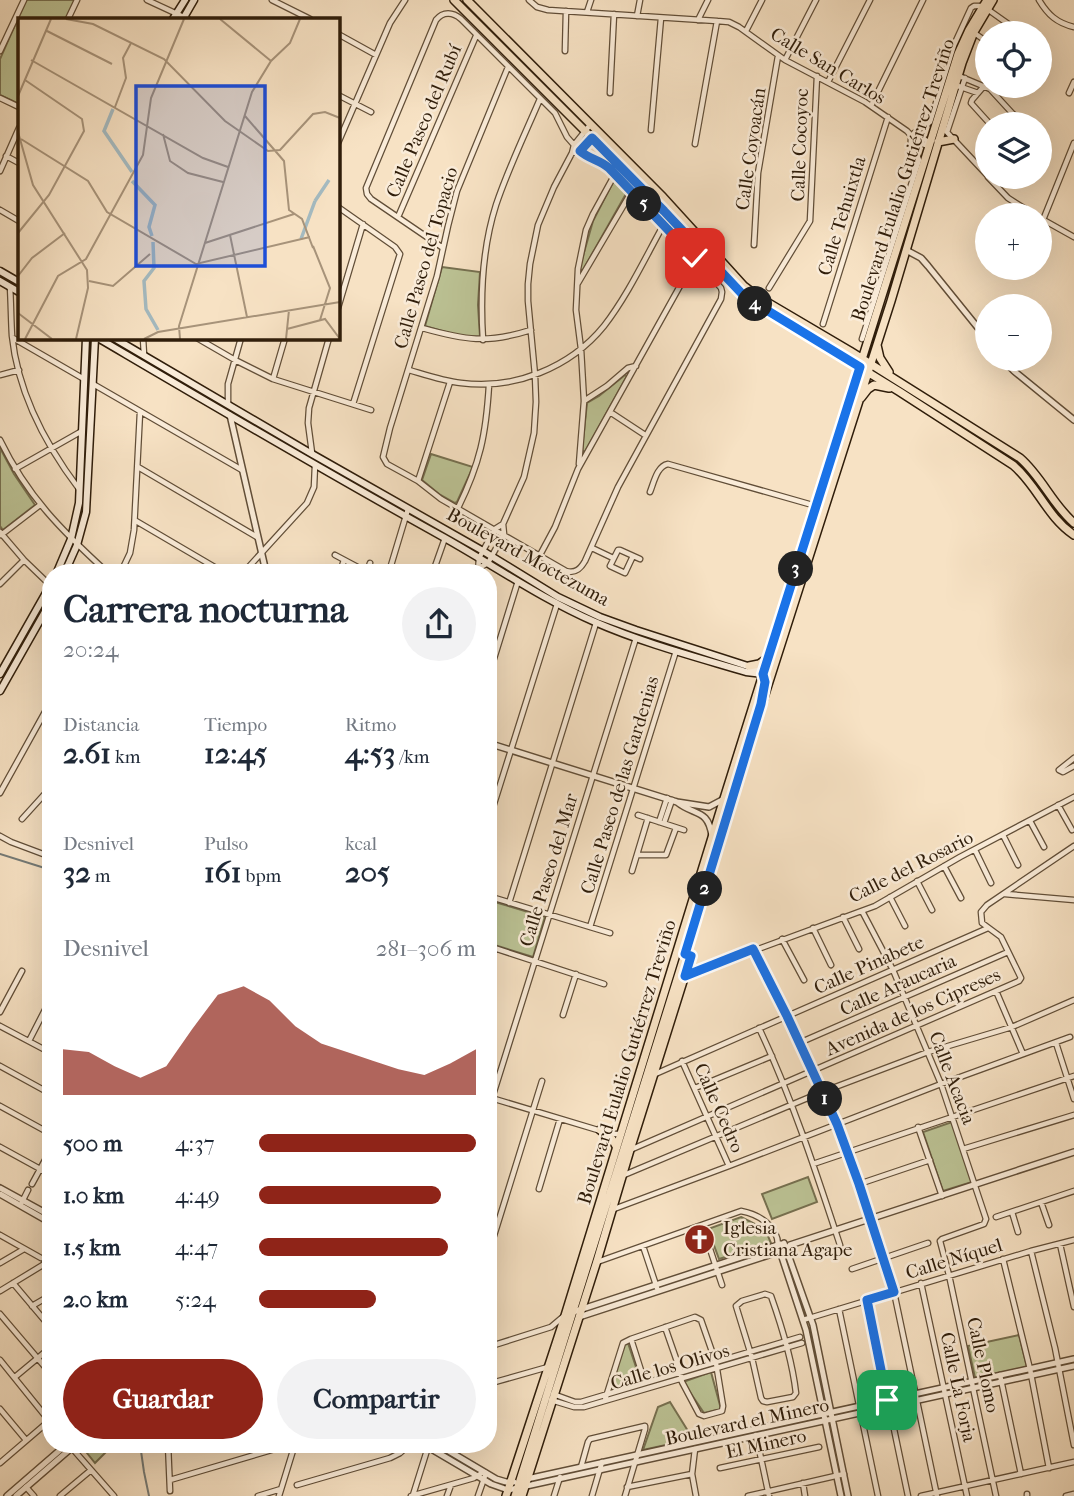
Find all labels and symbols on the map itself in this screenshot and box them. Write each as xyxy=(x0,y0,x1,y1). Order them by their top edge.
inset map xyxy=(18,18,340,340)
street label: Calle San Carlos xyxy=(766,23,890,109)
street label: Boulevard Eulalio Gutiérrez Treviño xyxy=(847,35,959,324)
street label: Calle Paseo del Rubí xyxy=(382,41,466,201)
street label: Calle Coyoacán xyxy=(732,86,770,212)
street label: Calle Cocoyoc xyxy=(787,88,813,202)
street label: Calle Tehuixtla xyxy=(813,154,871,278)
street label: Calle Paseo del Topacio xyxy=(390,164,463,351)
pin: 5 xyxy=(626,186,662,222)
pin xyxy=(665,228,725,288)
pin: 4 xyxy=(738,286,772,322)
street label: Boulevard Moctezuma xyxy=(443,503,613,611)
pin: 3 xyxy=(778,552,814,586)
street label: Calle Paseo de las Gardenias xyxy=(576,673,664,897)
street label: Calle Paseo del Mar xyxy=(515,790,583,949)
street label: Calle del Rosario xyxy=(845,826,977,908)
pin: 2 xyxy=(688,872,722,906)
street label: Boulevard Eulalio Gutiérrez Treviño xyxy=(573,917,681,1207)
street label: Calle Pinabete xyxy=(811,931,927,999)
street label: Calle Araucaria xyxy=(836,949,960,1020)
street label: Avenida de los Cipreses xyxy=(821,963,1004,1061)
street label: Calle Acacia xyxy=(924,1028,980,1128)
street label: Calle Cedro xyxy=(690,1060,749,1156)
pin: 1 xyxy=(808,1082,842,1116)
place label: Iglesia Cristiana Agape xyxy=(723,1217,852,1261)
church icon: Iglesia Cristiana Agape xyxy=(683,1222,717,1256)
street label: Calle Níquel xyxy=(903,1234,1005,1284)
street label: Calle Plomo xyxy=(962,1315,1004,1415)
street label: Calle La Forja xyxy=(936,1330,980,1444)
street label: Calle los Olivos xyxy=(608,1340,732,1394)
pin xyxy=(857,1370,917,1430)
street label: Boulevard el Minero xyxy=(663,1394,831,1450)
street label: El Minero xyxy=(724,1425,809,1463)

